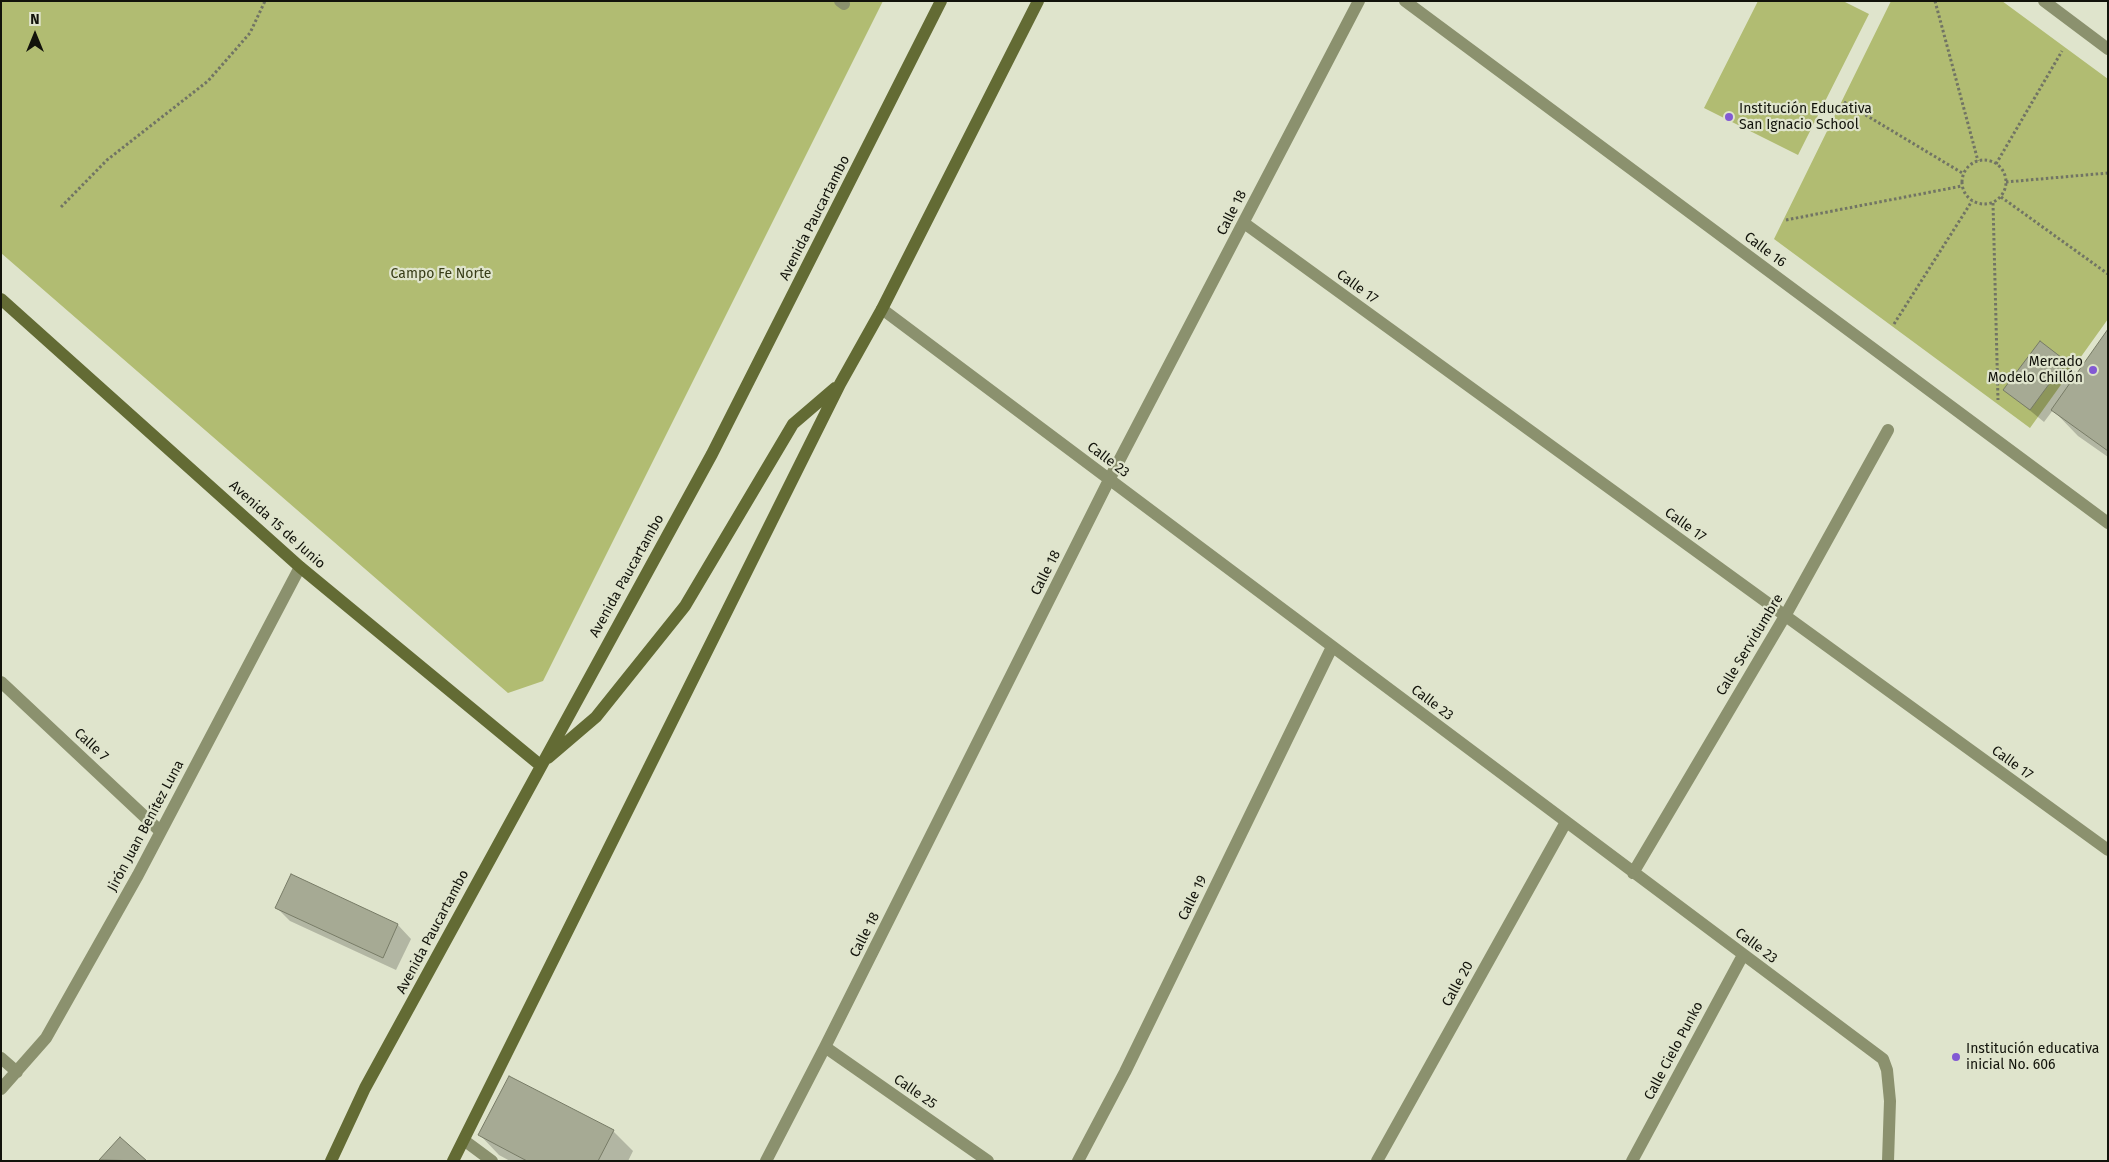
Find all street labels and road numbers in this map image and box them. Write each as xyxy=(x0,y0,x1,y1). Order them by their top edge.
street label: Avenida Paucartambo xyxy=(776,153,854,283)
street label: Calle 18 xyxy=(1214,188,1250,238)
street label: Calle 16 xyxy=(1741,229,1789,271)
street label: Calle 17 xyxy=(1333,266,1381,308)
street label: Calle 23 xyxy=(1084,439,1132,481)
street label: Avenida 15 de Junio xyxy=(225,477,329,573)
street label: Calle 17 xyxy=(1661,504,1709,546)
street label: Avenida Paucartambo xyxy=(586,512,668,640)
street label: Calle 18 xyxy=(1028,548,1064,598)
street label: Calle Servidumbre xyxy=(1713,591,1787,699)
street label: Calle 23 xyxy=(1408,682,1456,724)
street label: Calle 7 xyxy=(70,725,112,765)
street label: Calle 17 xyxy=(1988,742,2036,784)
street label: Jirón Juan Benítez Luna xyxy=(104,757,188,895)
street label: Avenida Paucartambo xyxy=(393,867,473,997)
street label: Calle 19 xyxy=(1175,873,1211,923)
street label: Calle 18 xyxy=(847,910,883,960)
street label: Calle 23 xyxy=(1732,925,1780,967)
street label: Calle 20 xyxy=(1439,958,1477,1010)
street label: Calle Cielo Punko xyxy=(1641,999,1707,1103)
street label: Calle 25 xyxy=(890,1071,940,1113)

